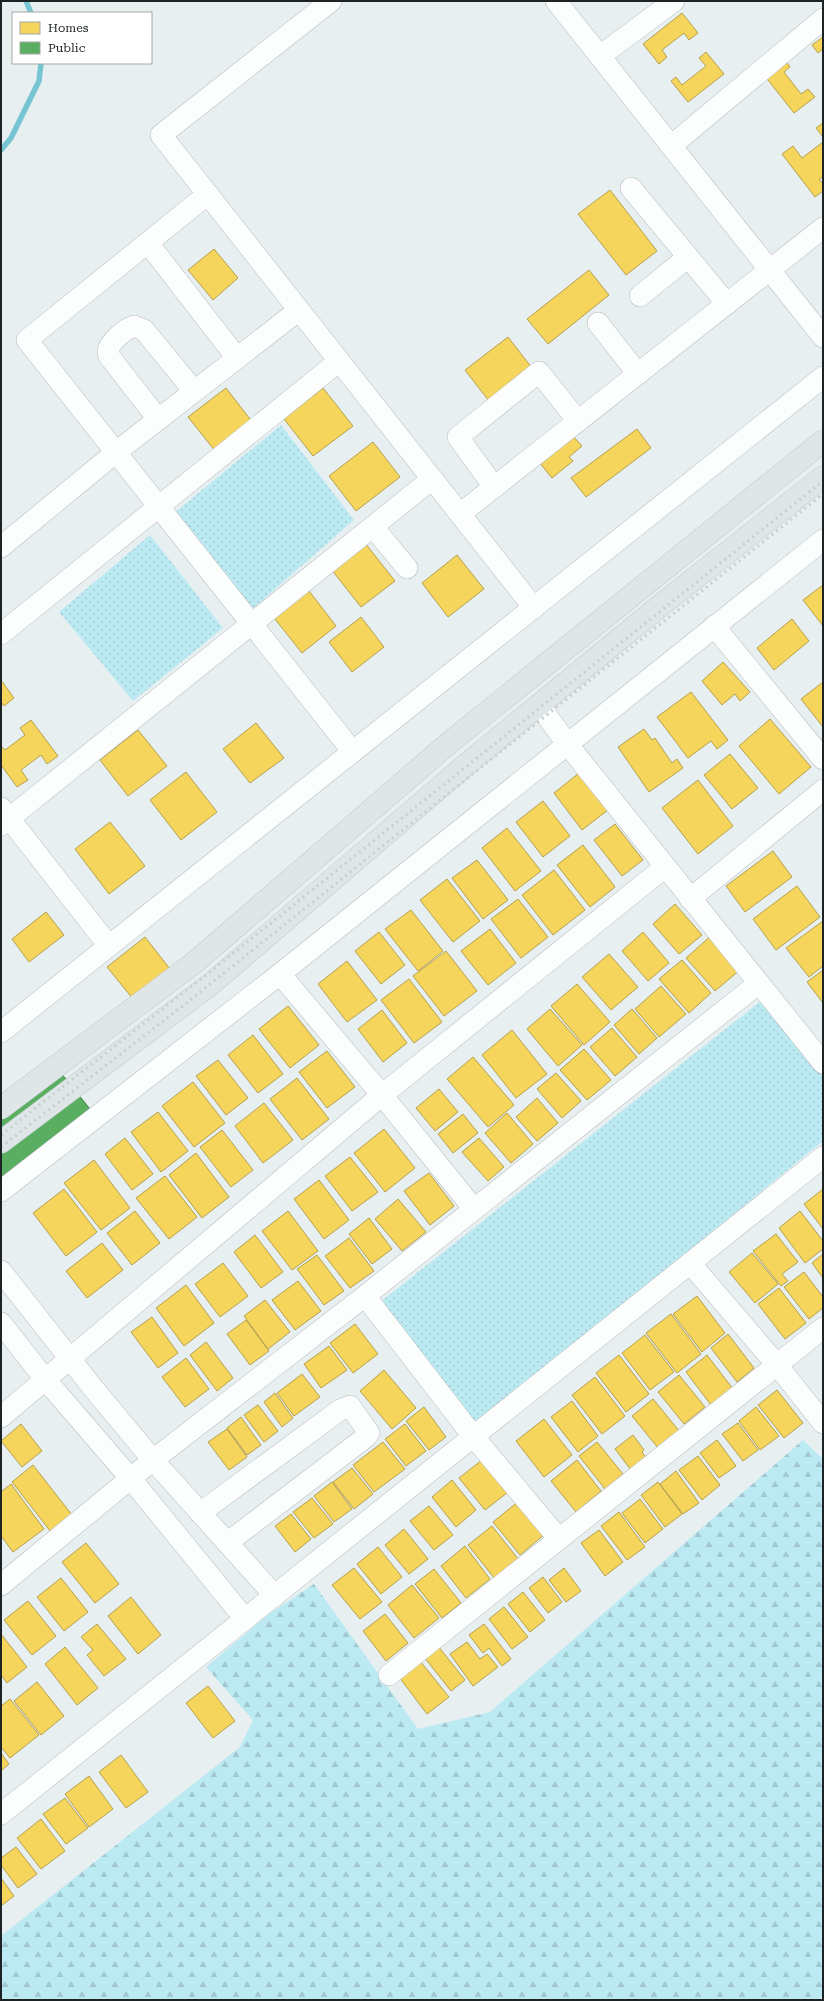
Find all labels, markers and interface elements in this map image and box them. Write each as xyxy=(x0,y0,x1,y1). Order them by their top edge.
legend xyxy=(12,12,152,64)
text: Homes xyxy=(48,21,89,35)
text: Public xyxy=(48,41,86,55)

